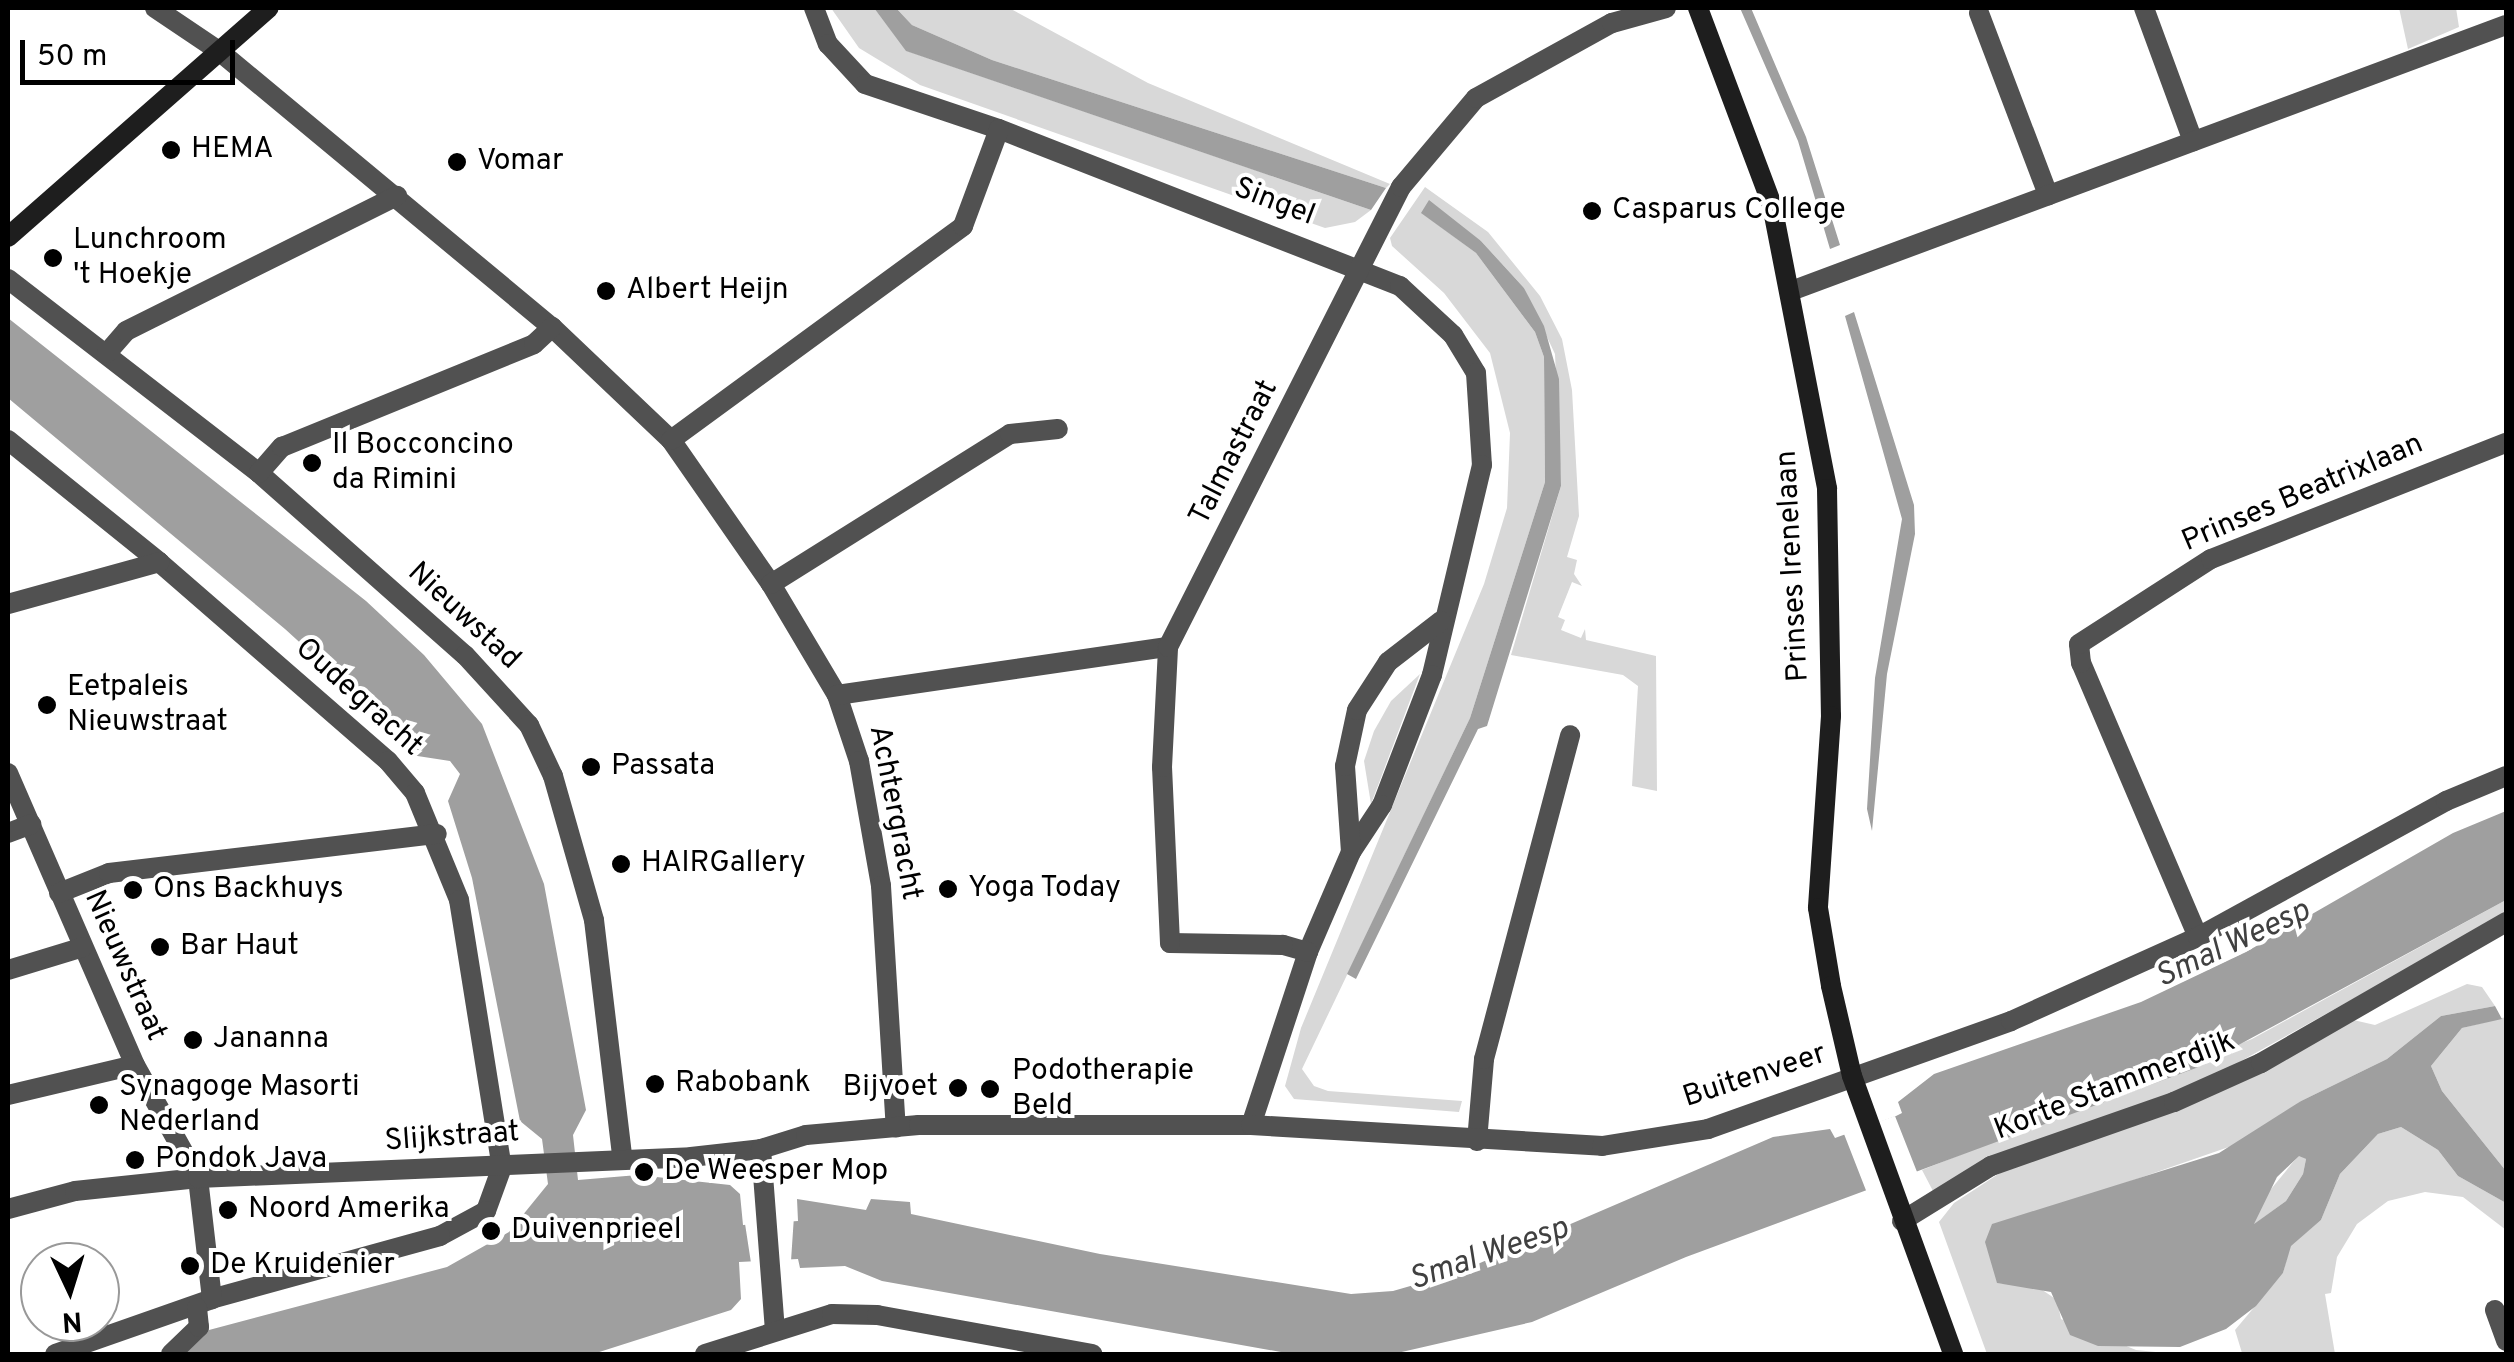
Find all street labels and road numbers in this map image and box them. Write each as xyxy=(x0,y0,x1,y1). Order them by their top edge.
street label: Singel xyxy=(1228,171,1320,235)
street label: Talmastraat xyxy=(1183,374,1287,532)
street label: Prinses Beatrixlaan xyxy=(2177,427,2429,561)
street label: Prinses Irenelaan xyxy=(1770,449,1818,683)
street label: Nieuwstad xyxy=(399,556,527,678)
street label: Oudegracht xyxy=(287,631,429,765)
street label: Achtergracht xyxy=(859,723,929,903)
street label: Nieuwstraat xyxy=(75,885,173,1047)
street label: Korte Stammerdijk xyxy=(1990,1025,2240,1149)
street label: Buitenveer xyxy=(1679,1037,1831,1117)
street label: Slijkstraat xyxy=(383,1115,521,1161)

